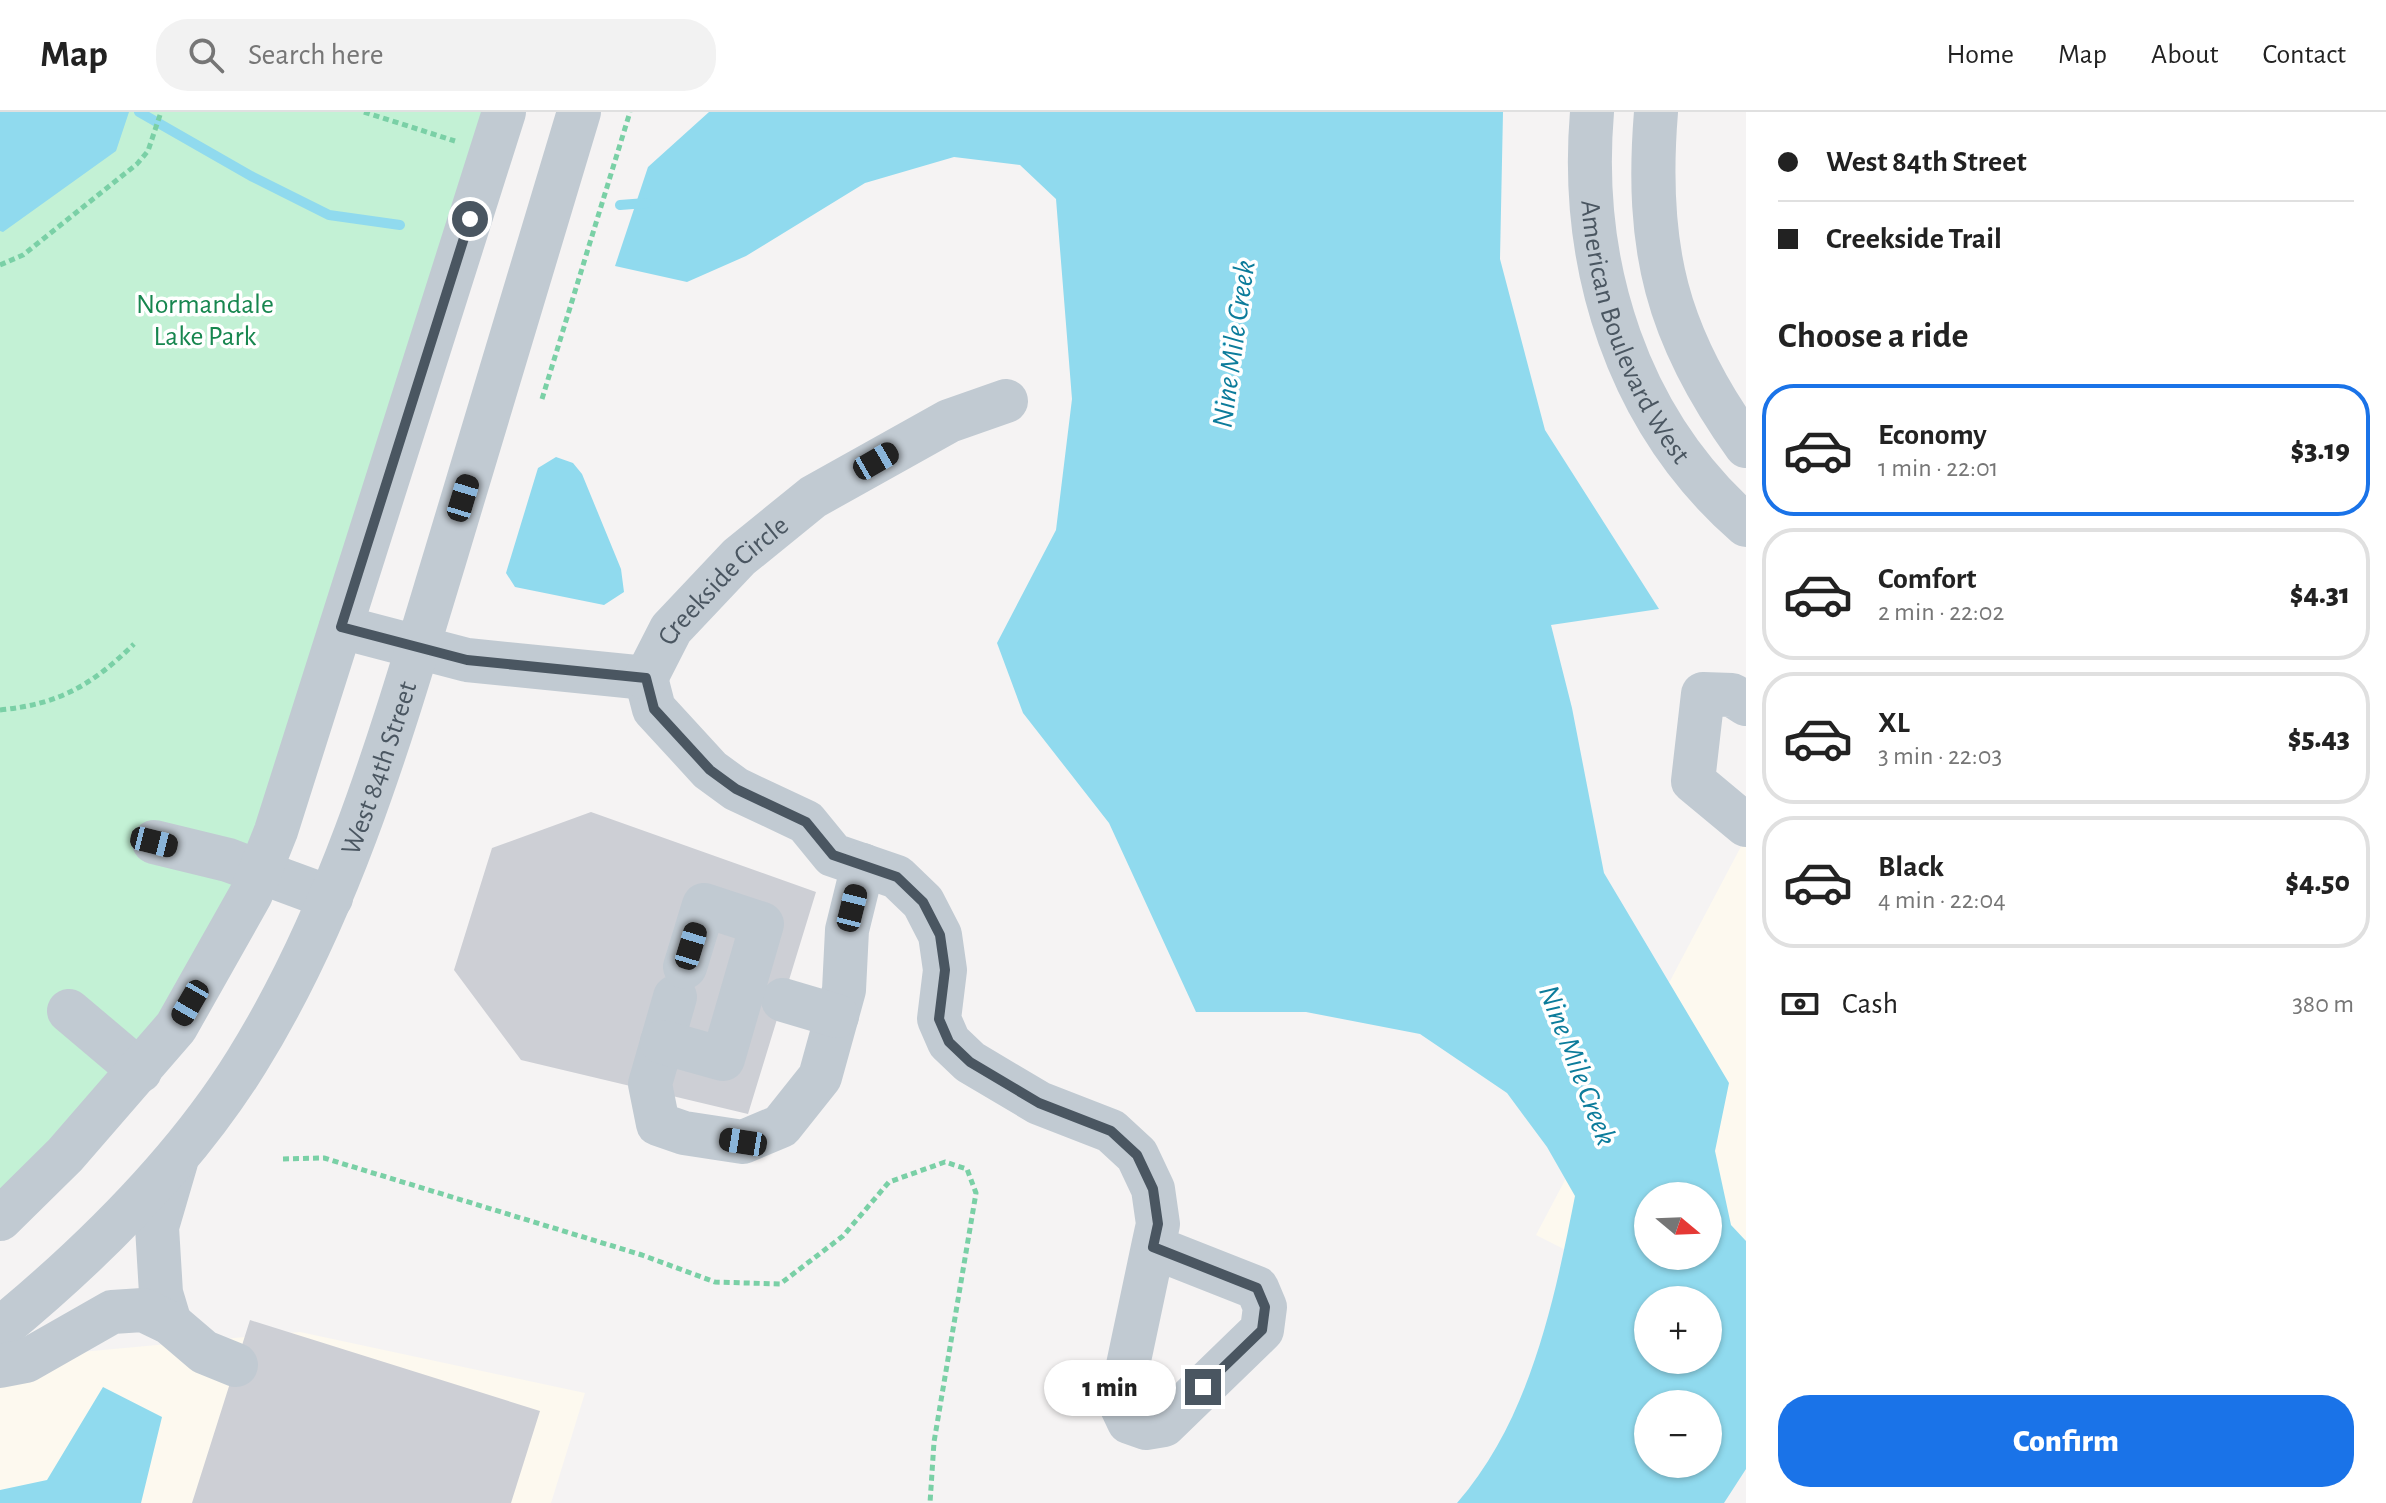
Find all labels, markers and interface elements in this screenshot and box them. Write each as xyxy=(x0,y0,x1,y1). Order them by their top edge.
search box xyxy=(156,19,716,91)
icon: search xyxy=(184,33,228,77)
text: Map xyxy=(40,36,108,74)
text: Search here xyxy=(248,40,384,70)
text: Home xyxy=(1947,41,2014,69)
text: Map xyxy=(2058,41,2107,69)
text: About xyxy=(2151,41,2219,69)
text: Contact xyxy=(2263,41,2346,69)
text: West 84th Street xyxy=(1826,147,2027,177)
street label: American Boulevard West xyxy=(1575,199,1695,469)
route start xyxy=(452,201,488,237)
text: Creekside Trail xyxy=(1826,224,2002,254)
water label: Nine Mile Creek xyxy=(1207,258,1261,430)
park label: Normandale Lake Park xyxy=(136,291,274,351)
text: Choose a ride xyxy=(1778,318,1968,354)
icon: car xyxy=(1782,414,1854,486)
text: Economy xyxy=(1878,420,1987,450)
text: $3.19 xyxy=(2291,435,2350,465)
car xyxy=(849,439,903,483)
text: 1 min · 22:01 xyxy=(1878,455,1999,481)
car xyxy=(445,472,481,524)
street label: Creekside Circle xyxy=(654,511,794,650)
icon: car xyxy=(1782,558,1854,630)
text: Comfort xyxy=(1878,564,1977,594)
text: $4.31 xyxy=(2290,579,2350,609)
text: 2 min · 22:02 xyxy=(1878,599,2004,625)
street label: West 84th Street xyxy=(337,678,422,859)
icon: car xyxy=(1782,702,1854,774)
text: XL xyxy=(1878,708,1910,738)
text: $5.43 xyxy=(2288,723,2350,753)
text: 3 min · 22:03 xyxy=(1878,743,2002,769)
car xyxy=(128,825,180,859)
icon: car xyxy=(1782,846,1854,918)
text: Black xyxy=(1878,852,1944,882)
text: $4.50 xyxy=(2285,867,2350,897)
car xyxy=(835,882,869,934)
text: 4 min · 22:04 xyxy=(1878,887,2006,913)
car xyxy=(673,920,709,972)
car xyxy=(168,976,212,1030)
water label: Nine Mile Creek xyxy=(1533,981,1621,1150)
icon: cash xyxy=(1778,982,1822,1026)
text: Cash xyxy=(1842,989,1898,1019)
text: 380 m xyxy=(2292,991,2354,1017)
car xyxy=(717,1126,769,1158)
north arrow xyxy=(1634,1182,1722,1270)
map controls xyxy=(1634,1182,1722,1478)
button: + xyxy=(1634,1286,1722,1374)
callout: 1 min xyxy=(1043,1359,1175,1415)
route end xyxy=(1185,1369,1221,1405)
text: 1 min xyxy=(1082,1375,1138,1401)
button: − xyxy=(1634,1390,1722,1478)
button: Confirm xyxy=(1778,1395,2354,1487)

